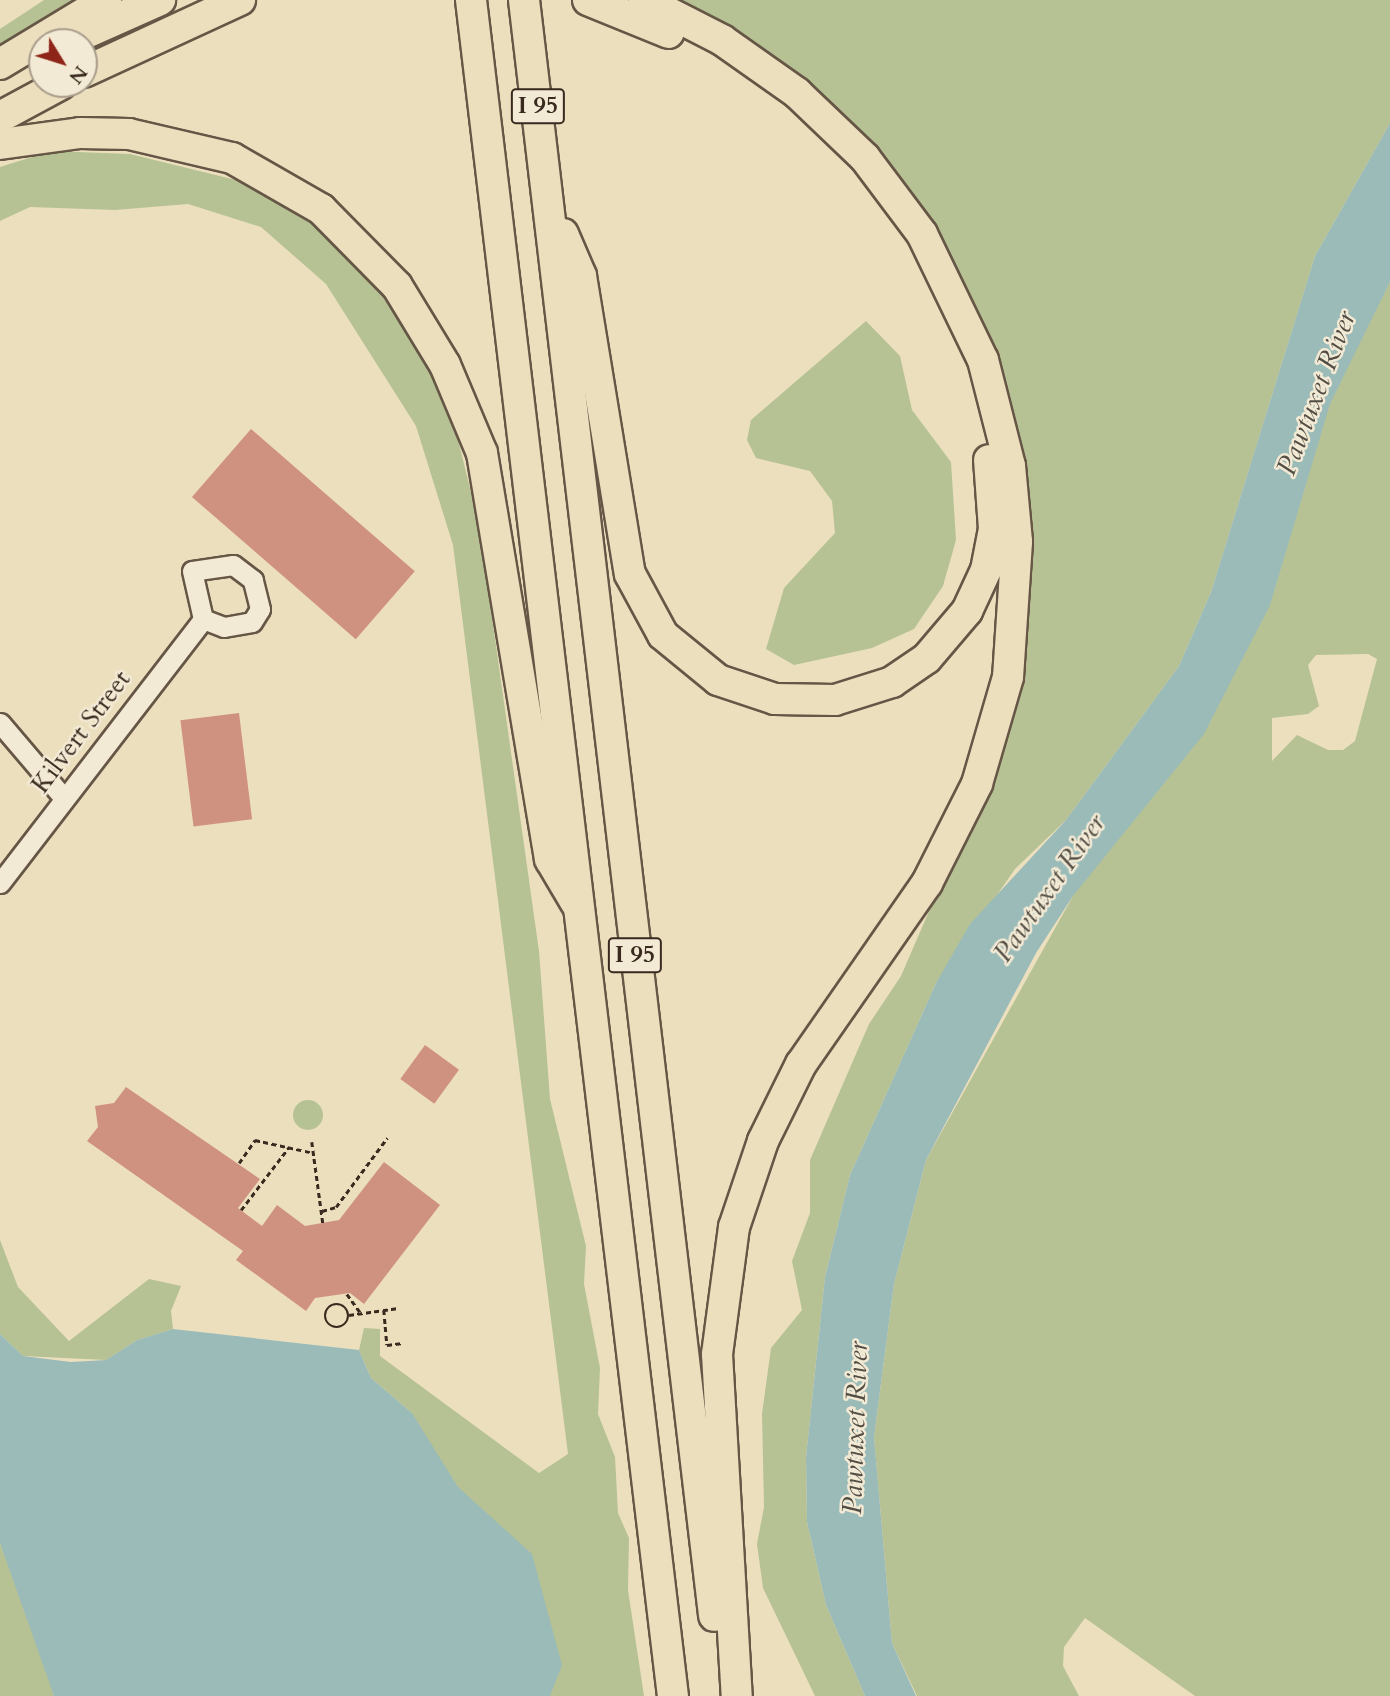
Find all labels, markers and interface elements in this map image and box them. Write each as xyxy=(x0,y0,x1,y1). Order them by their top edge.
north arrow xyxy=(28,28,98,98)
text: N xyxy=(63,60,93,89)
road number: I 95 xyxy=(510,86,566,126)
water label: Pawtuxet River xyxy=(1269,306,1363,480)
street label: Kilvert Street xyxy=(25,665,137,799)
water label: Pawtuxet River xyxy=(986,808,1112,968)
road number: I 95 xyxy=(607,934,663,975)
water label: Pawtuxet River xyxy=(835,1341,875,1515)

